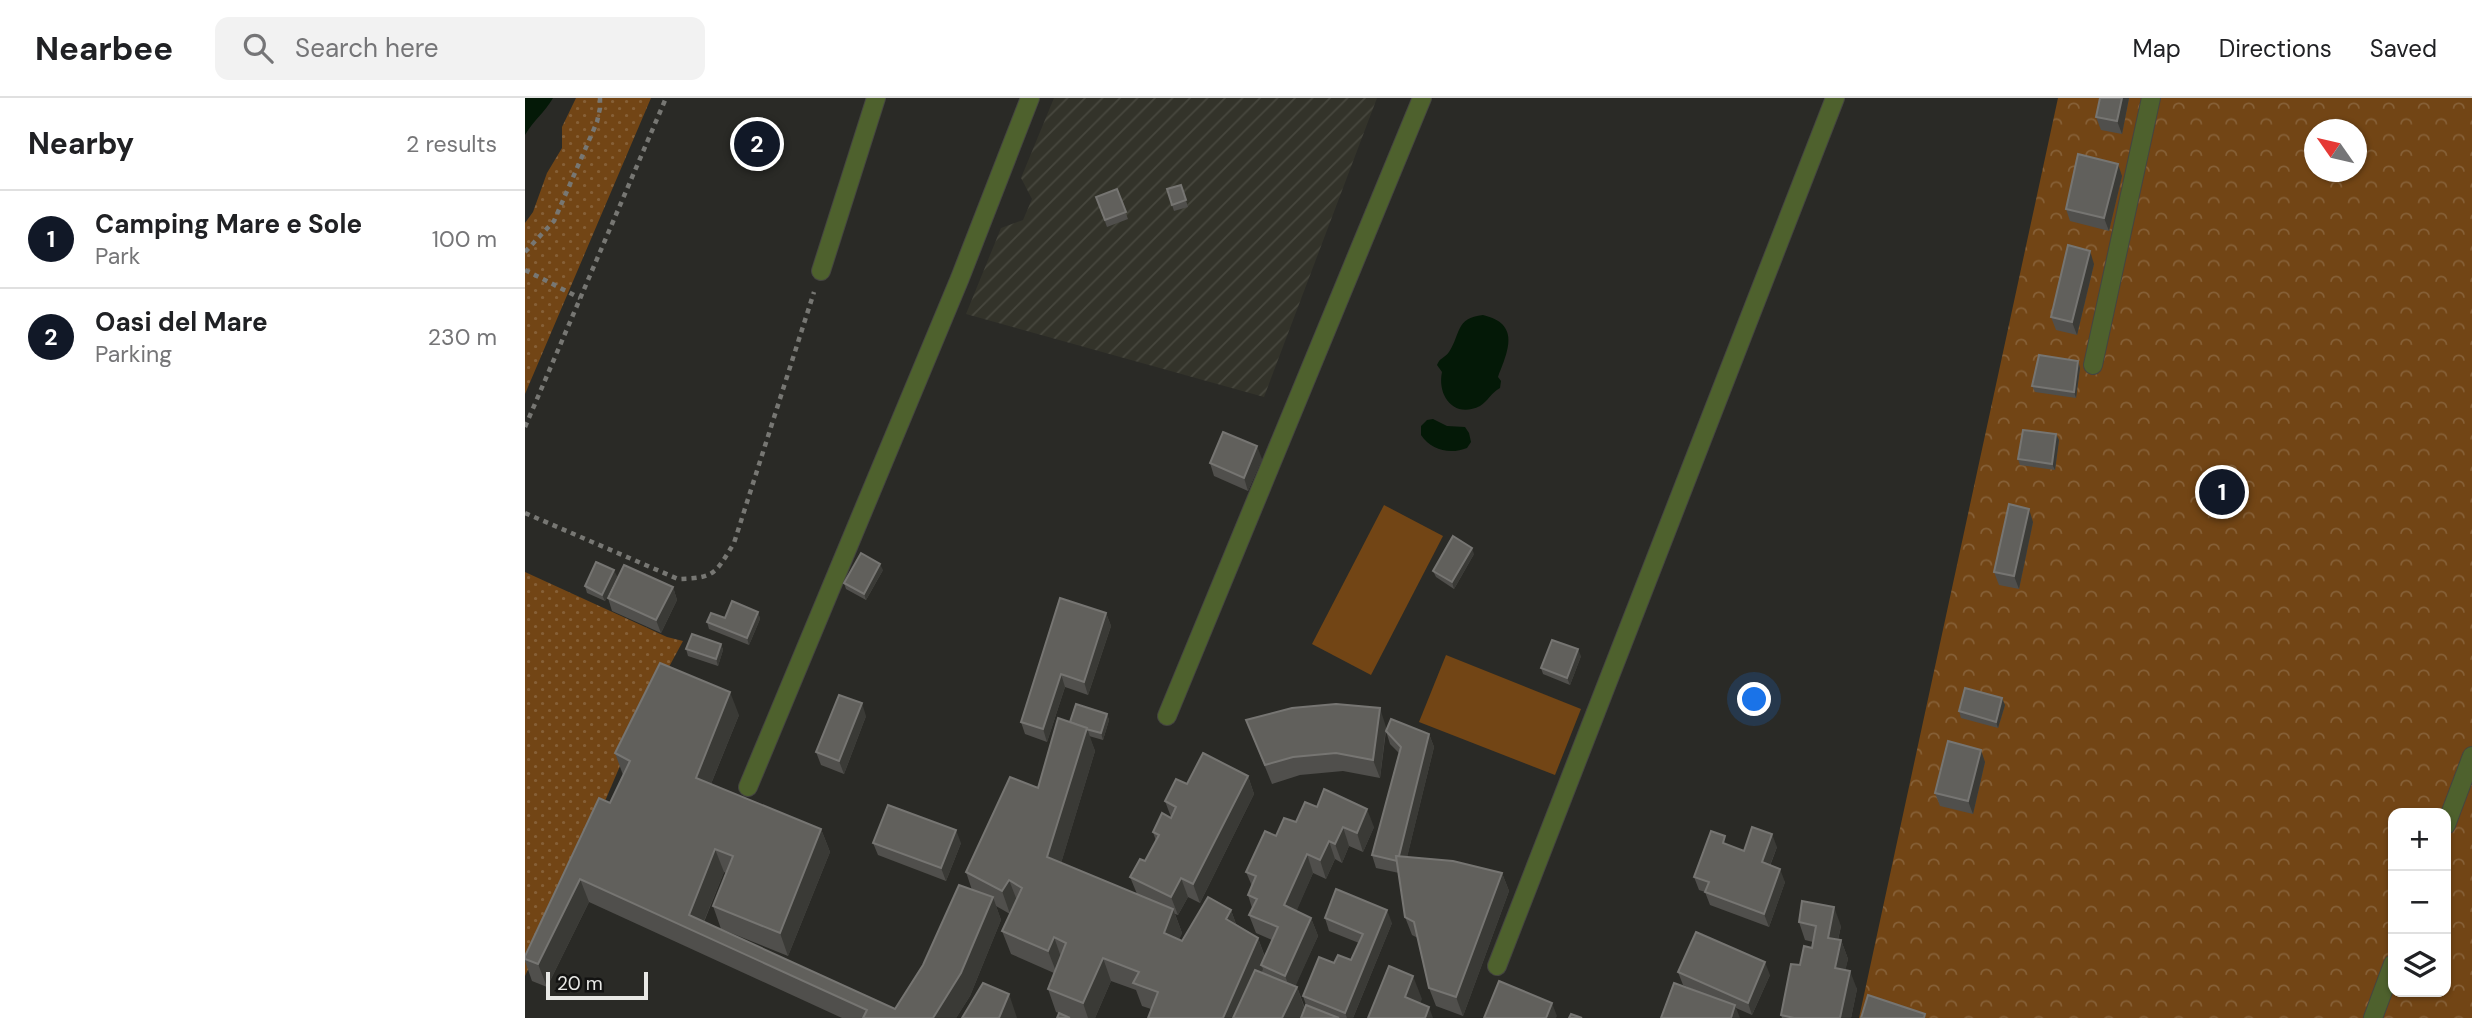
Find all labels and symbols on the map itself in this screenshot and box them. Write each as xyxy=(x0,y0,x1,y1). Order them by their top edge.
pin: 2 xyxy=(734,118,780,170)
north arrow xyxy=(2304,119,2367,182)
pin: 1 xyxy=(2199,466,2245,518)
your location xyxy=(1737,682,1771,716)
scale bar xyxy=(546,969,647,1001)

